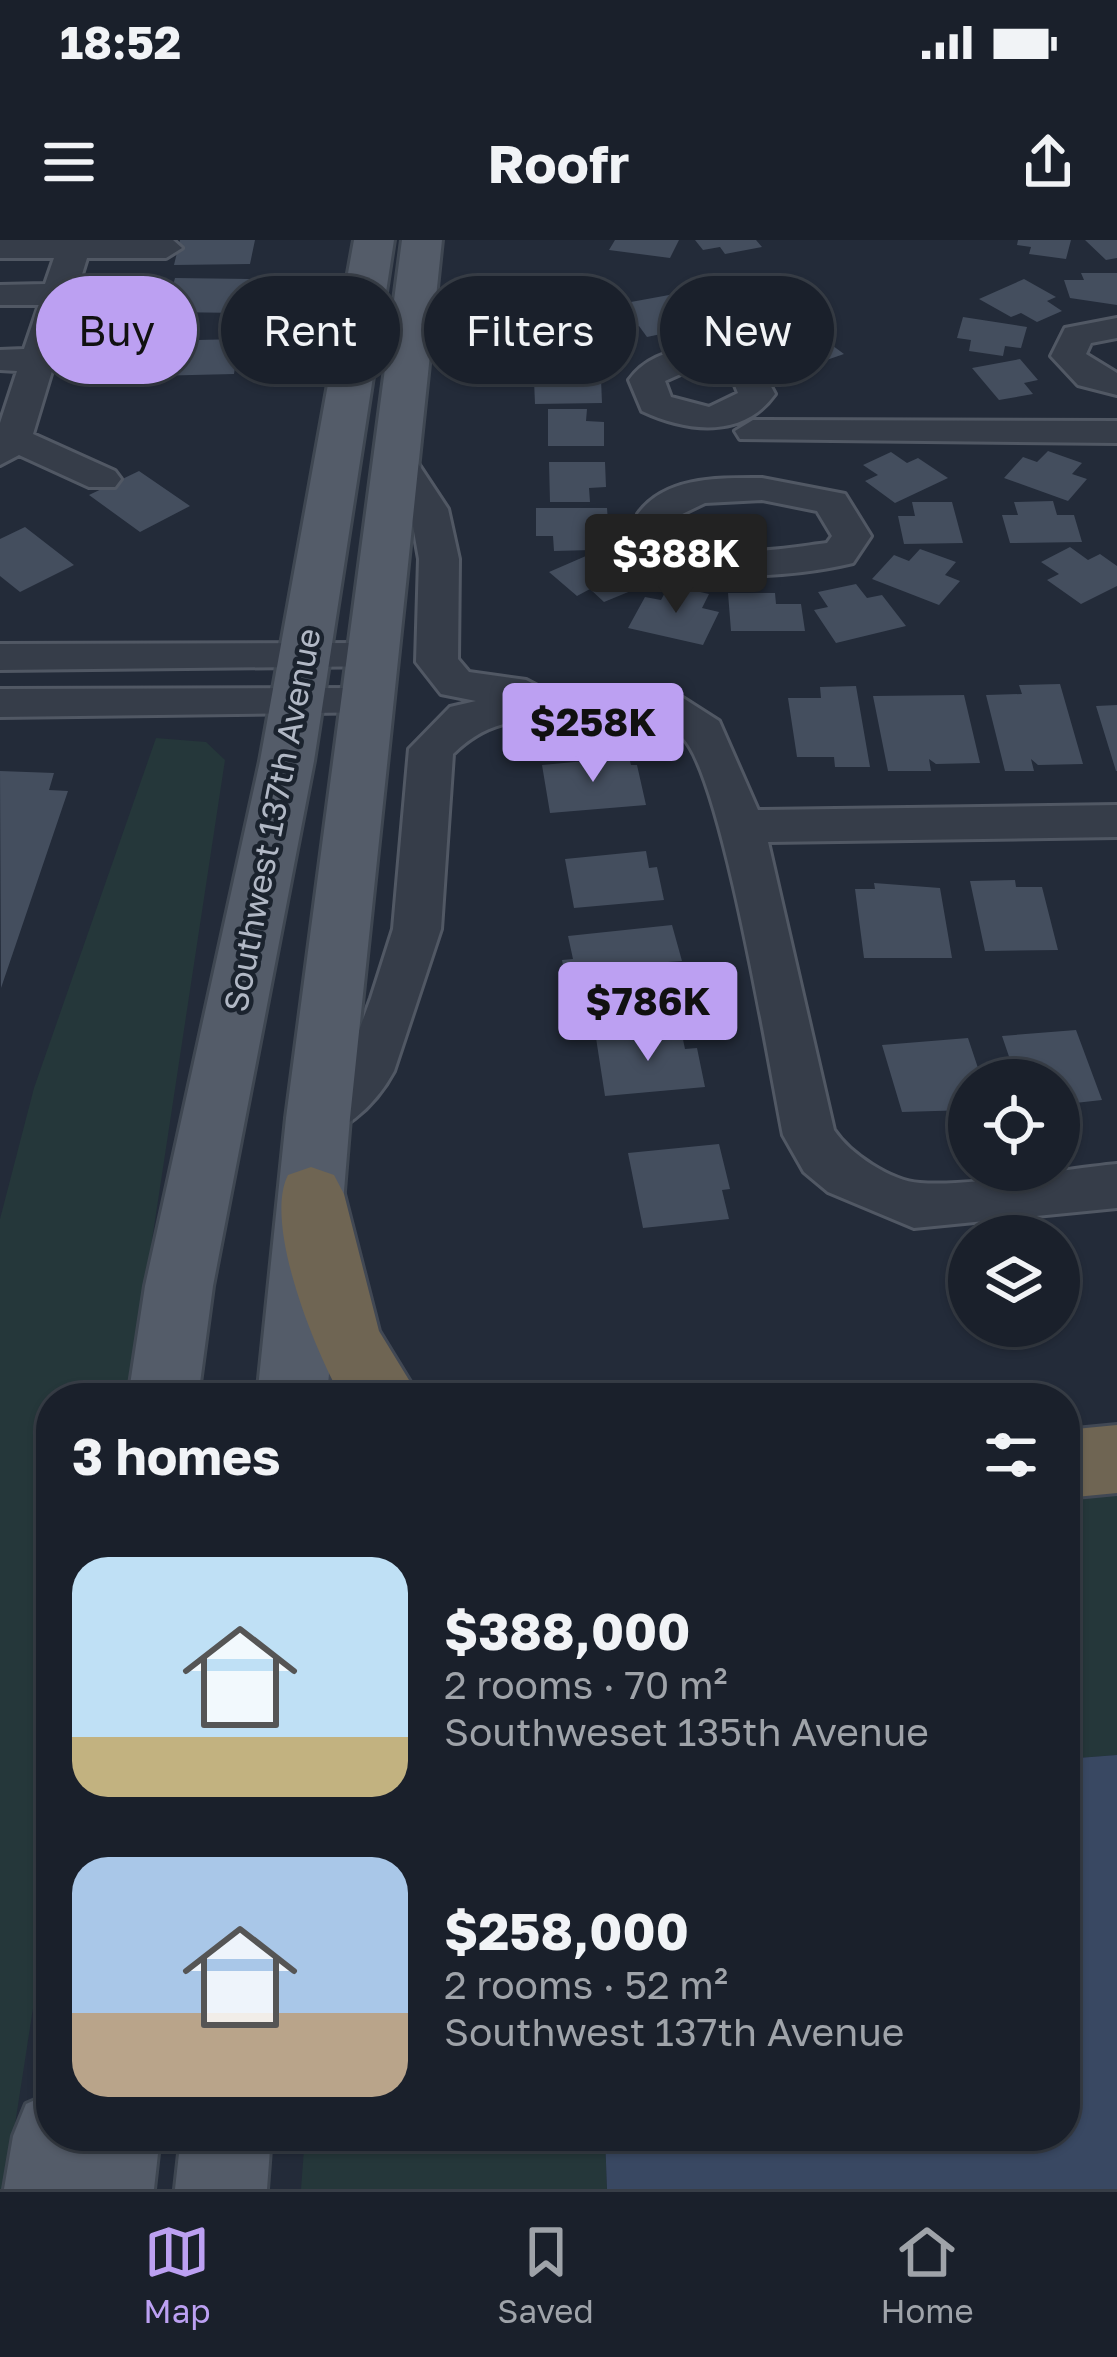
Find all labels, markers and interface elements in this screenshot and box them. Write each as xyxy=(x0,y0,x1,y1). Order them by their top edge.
text: 18:52 xyxy=(60,15,181,69)
icon: menu xyxy=(36,129,102,195)
icon: share xyxy=(1015,129,1081,195)
text: Roofr xyxy=(487,130,630,195)
chip: Buy xyxy=(36,276,197,384)
chip: Rent xyxy=(221,276,400,384)
chip: Filters xyxy=(424,276,636,384)
chip: New xyxy=(660,276,834,384)
pin: $388K xyxy=(592,514,760,616)
text: $388K xyxy=(612,529,740,576)
street label: Southwest 137th Avenue xyxy=(215,625,328,1015)
pin: $258K xyxy=(509,683,677,785)
text: $258K xyxy=(530,698,656,745)
pin: $786K xyxy=(564,962,732,1064)
text: $786K xyxy=(585,977,711,1024)
map controls xyxy=(948,1059,1080,1347)
button: locate xyxy=(948,1059,1080,1191)
button: layers xyxy=(948,1215,1080,1347)
icon: filters xyxy=(978,1422,1044,1488)
text: 3 homes xyxy=(72,1425,281,1486)
text: $388,000 xyxy=(444,1600,690,1661)
icon: home xyxy=(168,1605,312,1749)
text: 2 rooms · 70 m² xyxy=(444,1661,728,1708)
text: Southweset 135th Avenue xyxy=(444,1708,929,1755)
text: $258,000 xyxy=(444,1900,689,1961)
icon: home xyxy=(168,1905,312,2049)
text: 2 rooms · 52 m² xyxy=(444,1961,728,2008)
text: Southwest 137th Avenue xyxy=(444,2008,904,2055)
tab: Map xyxy=(143,2219,211,2330)
tab: Saved xyxy=(497,2219,594,2330)
tab: Home xyxy=(880,2219,974,2330)

